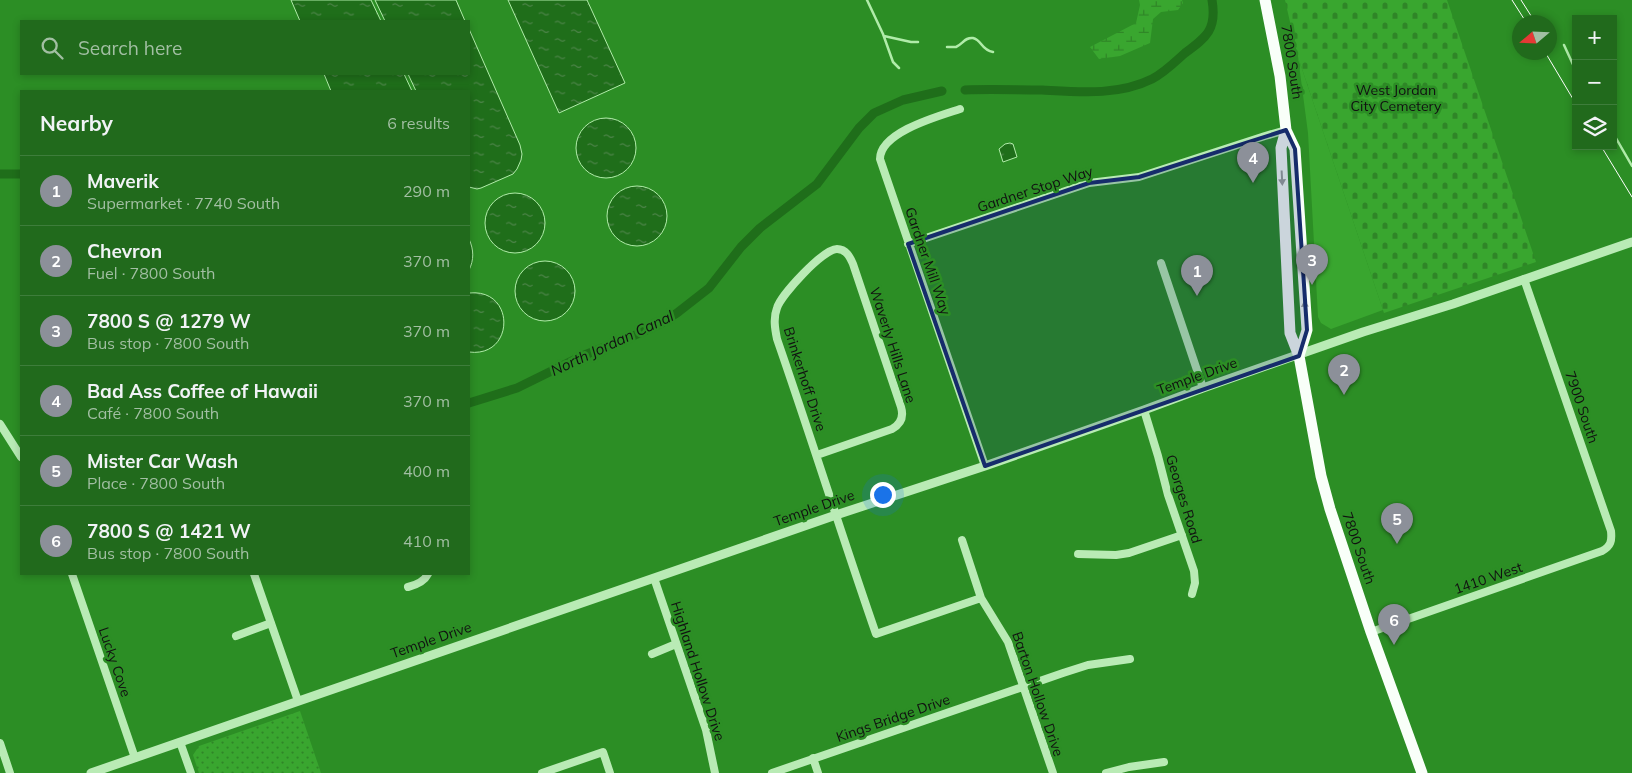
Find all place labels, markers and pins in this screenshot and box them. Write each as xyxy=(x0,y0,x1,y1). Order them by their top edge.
pin: 4 xyxy=(1237,142,1269,183)
pin: 3 xyxy=(1296,244,1328,285)
pin: 1 xyxy=(1181,255,1213,296)
pin: 2 xyxy=(1328,354,1360,395)
pin: 5 xyxy=(1381,503,1413,544)
pin: 6 xyxy=(1378,604,1410,645)

